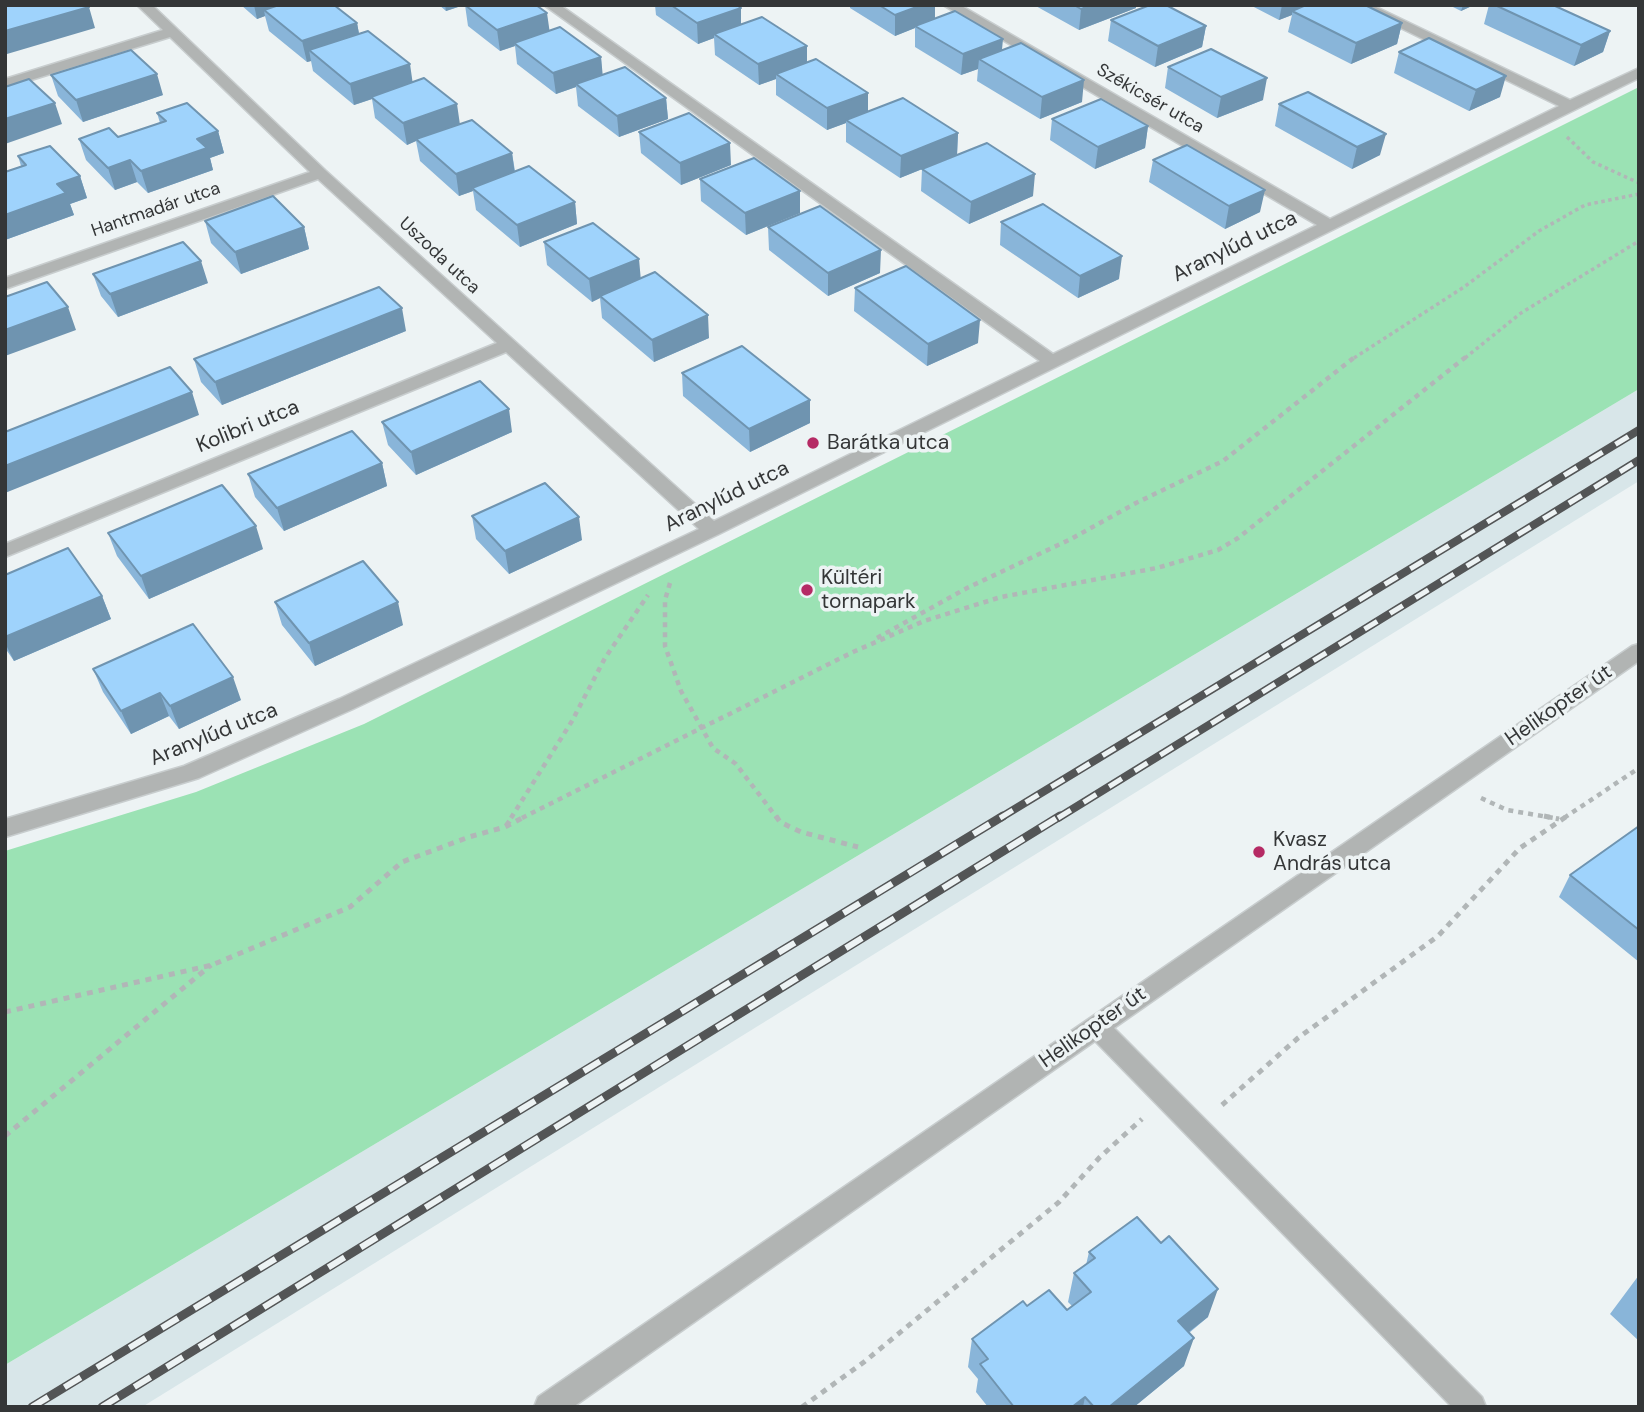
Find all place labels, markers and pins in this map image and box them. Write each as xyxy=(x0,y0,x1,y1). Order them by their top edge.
place label: Barátka utca xyxy=(827,430,949,456)
marker: Barátka utca xyxy=(805,435,821,451)
place label: Kültéri tornapark xyxy=(821,565,916,615)
marker: Kültéri tornapark xyxy=(799,582,815,598)
place label: Kvasz András utca xyxy=(1273,827,1391,877)
marker: Kvasz András utca xyxy=(1251,844,1267,860)

